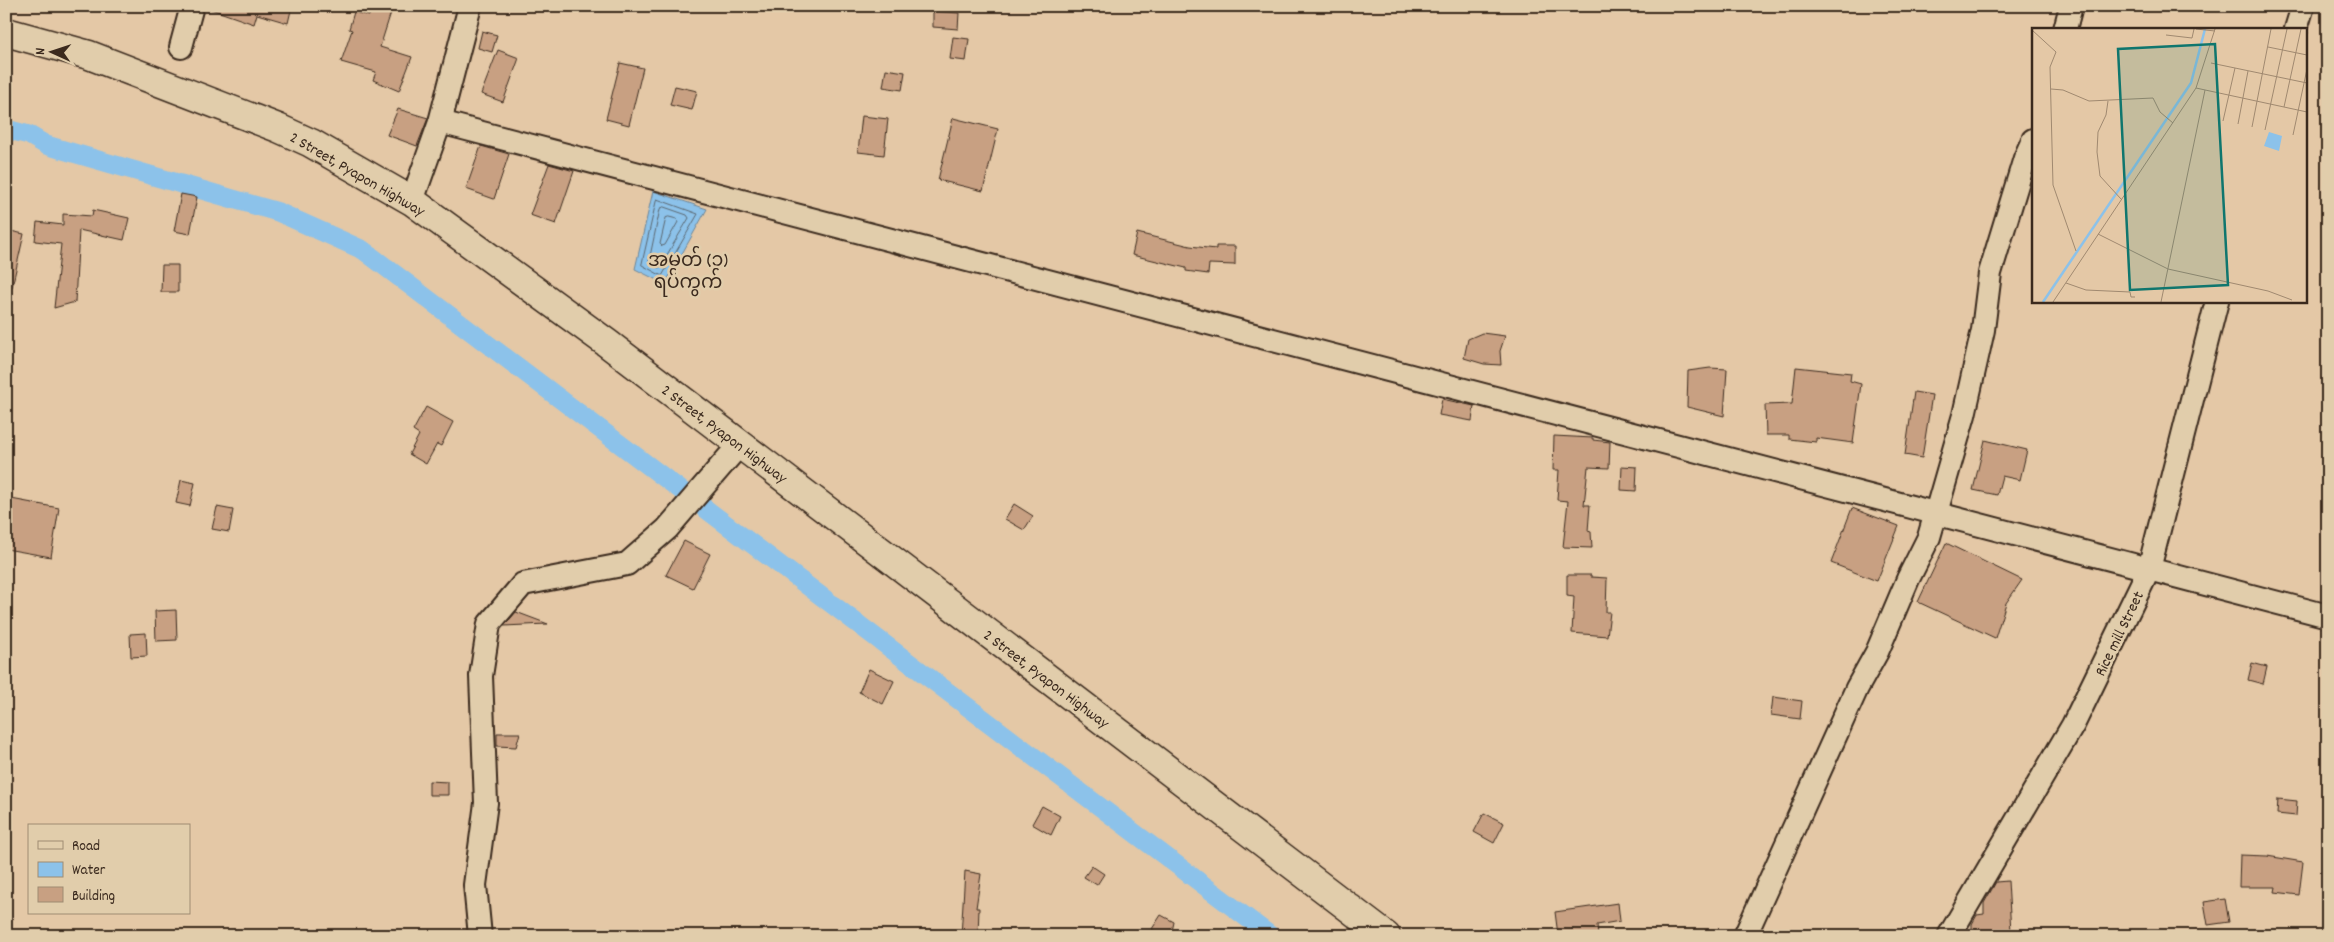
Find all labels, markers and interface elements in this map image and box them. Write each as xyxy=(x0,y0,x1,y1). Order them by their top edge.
north arrow xyxy=(28,28,78,78)
inset map xyxy=(2032,28,2306,302)
text: N xyxy=(31,47,51,55)
street label: 2 Street, Pyapon Highway xyxy=(285,127,429,224)
district label: အမှတ် (၁) ရပ်ကွက် xyxy=(648,245,728,298)
street label: 2 Street, Pyapon Highway xyxy=(656,380,792,490)
street label: Rice mill Street xyxy=(2090,588,2151,680)
street label: 2 Street, Pyapon Highway xyxy=(978,625,1114,735)
legend xyxy=(28,824,190,914)
text: Road xyxy=(72,836,100,858)
text: Water xyxy=(72,860,106,882)
text: Building xyxy=(72,886,115,908)

